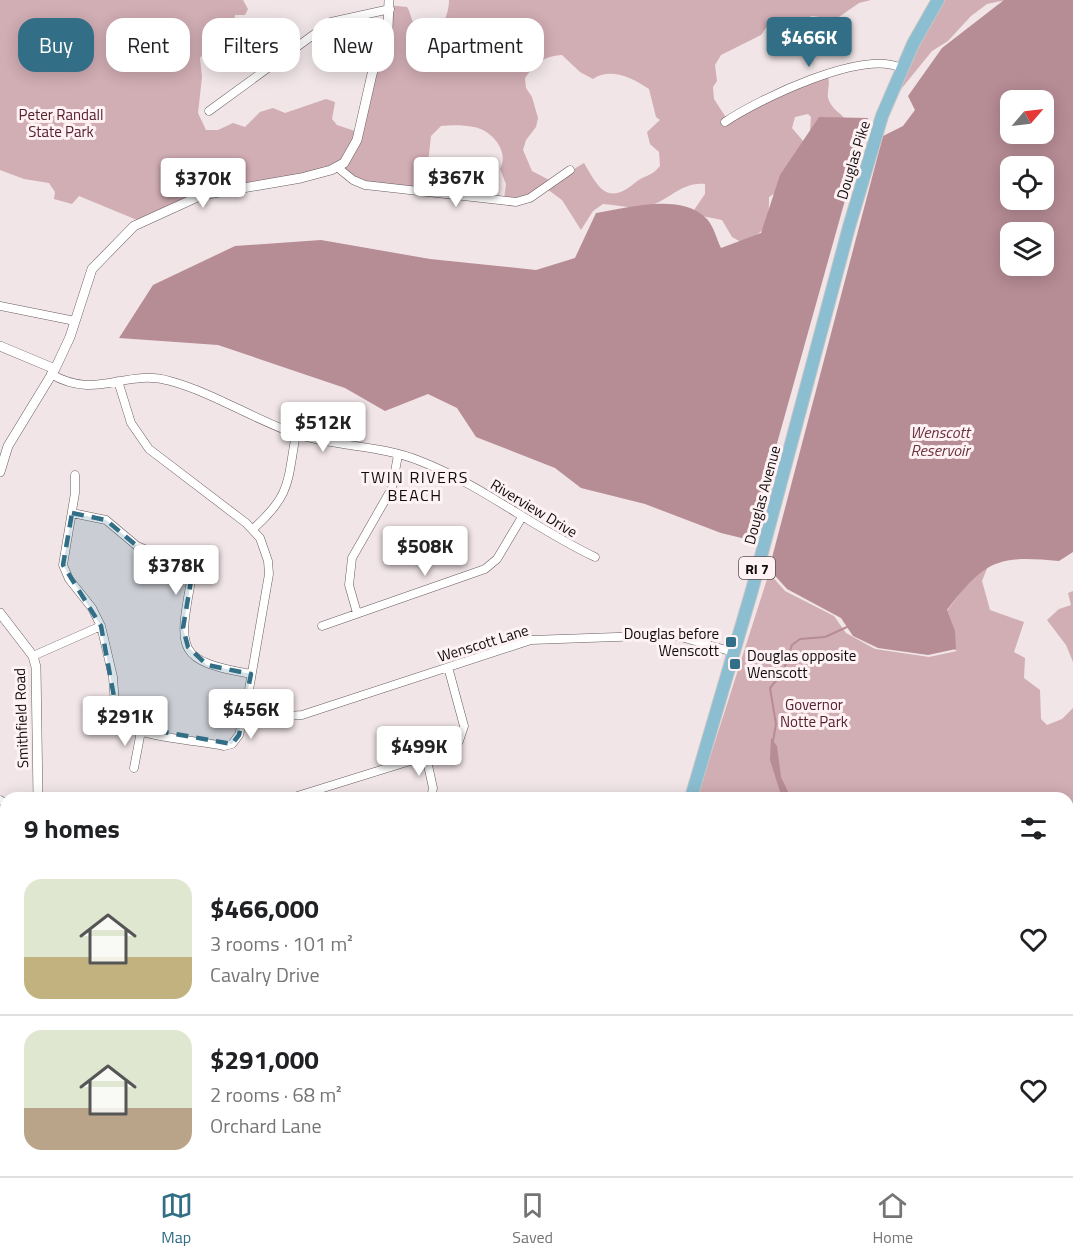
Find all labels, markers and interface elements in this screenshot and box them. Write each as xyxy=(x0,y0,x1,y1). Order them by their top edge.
pin: $466K xyxy=(767,17,851,68)
chip: Buy xyxy=(18,18,94,72)
chip: Rent xyxy=(106,18,190,72)
chip: Filters xyxy=(202,18,300,72)
chip: New xyxy=(312,18,394,72)
chip: Apartment xyxy=(406,18,544,72)
text: $466K xyxy=(781,21,837,52)
north arrow xyxy=(1000,90,1054,144)
map controls xyxy=(1000,90,1054,276)
park label: Peter Randall State Park xyxy=(19,103,103,143)
street label: Douglas Pike xyxy=(830,118,876,202)
button: locate xyxy=(1000,156,1054,210)
pin: $367K xyxy=(414,157,498,208)
pin: $370K xyxy=(161,158,245,209)
text: $367K xyxy=(428,161,484,192)
text: $370K xyxy=(175,162,231,193)
button: layers xyxy=(1000,222,1054,276)
pin: $512K xyxy=(281,402,365,453)
text: $512K xyxy=(295,406,351,437)
water label: Wenscott Reservoir xyxy=(910,420,972,462)
street label: Douglas Avenue xyxy=(738,443,786,547)
district label: TWIN RIVERS BEACH xyxy=(361,465,469,507)
street label: Riverview Drive xyxy=(486,473,582,543)
pin: $508K xyxy=(383,526,467,577)
text: $508K xyxy=(397,530,453,561)
pin: $378K xyxy=(134,545,218,596)
text: $378K xyxy=(148,549,204,580)
road number: RI 7 xyxy=(739,557,775,579)
street label: Wenscott Lane xyxy=(435,618,531,668)
place label: Douglas before Wenscott xyxy=(624,622,720,662)
marker: Douglas before Wenscott xyxy=(724,635,738,649)
place label: Douglas opposite Wenscott xyxy=(747,644,856,684)
marker: Douglas opposite Wenscott xyxy=(728,657,742,671)
street label: Smithfield Road xyxy=(8,667,34,769)
pin: $456K xyxy=(209,689,293,740)
text: $456K xyxy=(223,693,279,724)
park label: Governor Notte Park xyxy=(780,693,848,733)
pin: $291K xyxy=(83,696,167,747)
text: $291K xyxy=(97,700,153,731)
pin: $499K xyxy=(377,726,461,777)
text: $499K xyxy=(391,730,447,761)
text: 9 homes xyxy=(24,809,120,848)
icon: filters xyxy=(1017,812,1050,845)
text: $466,000 xyxy=(210,889,319,928)
icon: home xyxy=(72,903,144,975)
icon: heart xyxy=(1017,923,1050,956)
text: 3 rooms · 101 m² xyxy=(210,928,353,959)
text: Cavalry Drive xyxy=(210,959,320,990)
text: $291,000 xyxy=(210,1040,319,1079)
icon: home xyxy=(72,1054,144,1126)
icon: heart xyxy=(1017,1074,1050,1107)
text: 2 rooms · 68 m² xyxy=(210,1079,342,1110)
text: Orchard Lane xyxy=(210,1110,321,1141)
tab: Map xyxy=(160,1189,193,1249)
tab: Saved xyxy=(512,1189,553,1249)
tab: Home xyxy=(873,1189,913,1249)

